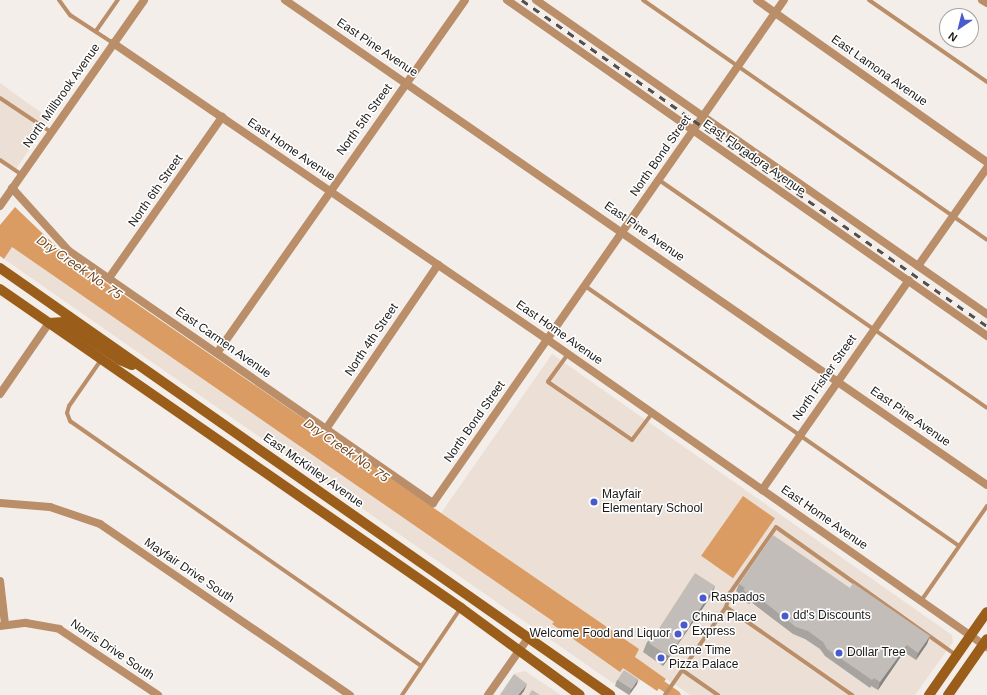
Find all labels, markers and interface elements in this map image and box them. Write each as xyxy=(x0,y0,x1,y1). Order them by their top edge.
north arrow xyxy=(939,8,979,48)
street label: East Pine Avenue xyxy=(334,15,420,81)
text: N xyxy=(946,30,959,44)
street label: East Lamona Avenue xyxy=(828,32,930,110)
street label: North Millbrook Avenue xyxy=(20,41,104,151)
street label: North 5th Street xyxy=(334,82,396,158)
street label: North Bond Street xyxy=(628,113,694,199)
street label: East Home Avenue xyxy=(244,115,338,185)
street label: East Floradora Avenue xyxy=(700,117,808,199)
street label: North 6th Street xyxy=(126,152,186,230)
street label: East Pine Avenue xyxy=(601,199,687,265)
water label: Dry Creek No. 75 xyxy=(33,233,125,303)
street label: East Home Avenue xyxy=(513,298,605,368)
street label: North 4th Street xyxy=(342,301,402,379)
street label: East Carmen Avenue xyxy=(172,304,274,382)
street label: North Fisher Street xyxy=(790,332,860,424)
street label: North Bond Street xyxy=(442,379,508,465)
street label: East Pine Avenue xyxy=(867,384,953,450)
water label: Dry Creek No. 75 xyxy=(300,416,392,486)
street label: East McKinley Avenue xyxy=(260,431,366,511)
street label: East Home Avenue xyxy=(778,483,870,553)
place label: Mayfair Elementary School xyxy=(602,488,703,516)
marker: Mayfair Elementary School xyxy=(589,497,599,507)
street label: Mayfair Drive South xyxy=(141,536,237,606)
place label: Raspados xyxy=(711,591,765,605)
marker: Raspados xyxy=(698,593,708,603)
place label: dd's Discounts xyxy=(793,609,871,623)
place label: China Place Express xyxy=(692,611,757,639)
marker: dd's Discounts xyxy=(780,611,790,621)
street label: Norris Drive South xyxy=(67,617,157,683)
marker: China Place Express xyxy=(679,620,689,630)
place label: Welcome Food and Liquor xyxy=(529,627,670,641)
marker: Welcome Food and Liquor xyxy=(673,629,683,639)
place label: Game Time Pizza Palace xyxy=(669,644,738,672)
place label: Dollar Tree xyxy=(847,646,906,660)
marker: Dollar Tree xyxy=(834,648,844,658)
marker: Game Time Pizza Palace xyxy=(656,653,666,663)

